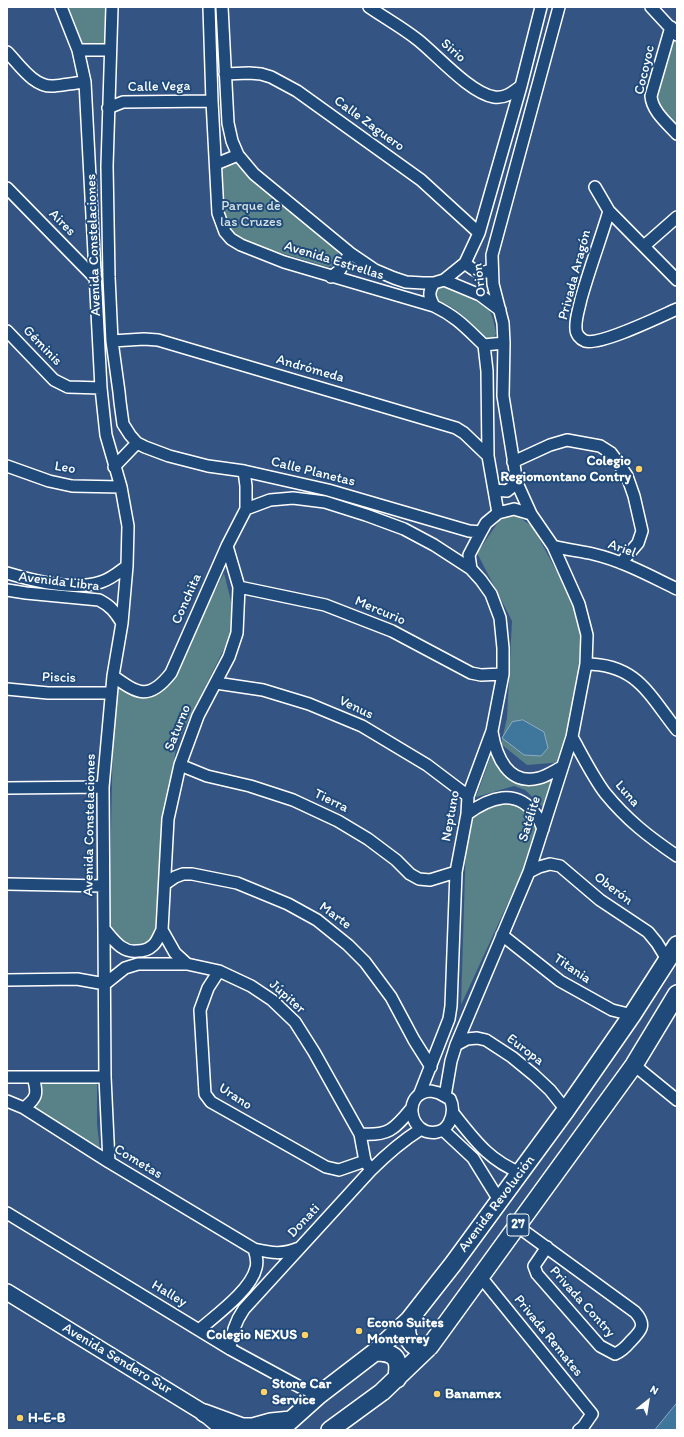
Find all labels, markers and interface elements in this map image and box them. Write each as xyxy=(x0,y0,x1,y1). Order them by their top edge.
street label: Sirio xyxy=(437,36,469,66)
street label: Cocoyoc xyxy=(631,44,659,96)
street label: Calle Vega xyxy=(128,78,190,96)
street label: Calle Zaguero xyxy=(330,93,408,155)
street label: Avenida Constelaciones xyxy=(83,174,105,316)
park label: Parque de las Cruzes xyxy=(220,198,282,230)
street label: Aires xyxy=(45,206,79,240)
street label: Privada Aragón xyxy=(555,228,595,322)
street label: Avenida Estrellas xyxy=(282,238,386,284)
street label: Orión xyxy=(470,262,490,298)
street label: Géminis xyxy=(19,323,65,369)
street label: Andrómeda xyxy=(274,351,346,387)
street label: Calle Planetas xyxy=(269,453,357,491)
place label: Colegio Regiomontano Contry xyxy=(500,453,631,486)
street label: Leo xyxy=(53,458,77,478)
marker: Colegio Regiomontano Contry xyxy=(634,464,644,474)
street label: Ariel xyxy=(606,536,638,562)
street label: Avenida Libra xyxy=(18,569,100,595)
street label: Conchita xyxy=(168,571,206,627)
street label: Mercurio xyxy=(352,593,408,629)
street label: Piscis xyxy=(42,669,76,687)
street label: Venus xyxy=(336,693,376,723)
street label: Saturno xyxy=(161,702,195,754)
street label: Avenida Constelaciones xyxy=(80,754,100,896)
street label: Luna xyxy=(611,777,643,811)
street label: Tierra xyxy=(311,786,351,816)
street label: Neptuno xyxy=(438,789,464,843)
street label: Satélite xyxy=(515,794,545,844)
street label: Oberón xyxy=(590,869,636,909)
street label: Marte xyxy=(316,899,354,933)
street label: Titania xyxy=(550,950,594,988)
street label: Júpiter xyxy=(265,976,309,1018)
street label: Europa xyxy=(503,1031,547,1069)
street label: Urano xyxy=(215,1080,255,1114)
street label: Cometas xyxy=(111,1141,165,1183)
street label: Avenida Revolución xyxy=(455,1152,539,1256)
street label: Donati xyxy=(284,1201,324,1241)
road number: 27 xyxy=(507,1214,529,1236)
street label: Privada Contry xyxy=(546,1263,618,1341)
street label: Halley xyxy=(148,1277,190,1311)
street label: Privada Remates xyxy=(510,1292,586,1380)
place label: Econo Suites Monterrey xyxy=(367,1315,444,1348)
street label: Avenida Sendero Sur xyxy=(59,1320,175,1398)
marker: Econo Suites Monterrey xyxy=(354,1326,364,1336)
place label: Colegio NEXUS xyxy=(206,1327,297,1343)
marker: Colegio NEXUS xyxy=(300,1330,310,1340)
place label: Stone Car Service xyxy=(272,1376,331,1408)
north arrow xyxy=(628,1381,668,1421)
text: N xyxy=(648,1383,661,1398)
place label: Banamex xyxy=(445,1386,501,1402)
marker: Stone Car Service xyxy=(259,1387,269,1397)
marker: Banamex xyxy=(432,1389,442,1399)
place label: H-E-B xyxy=(28,1410,65,1426)
marker: H-E-B xyxy=(15,1413,25,1423)

